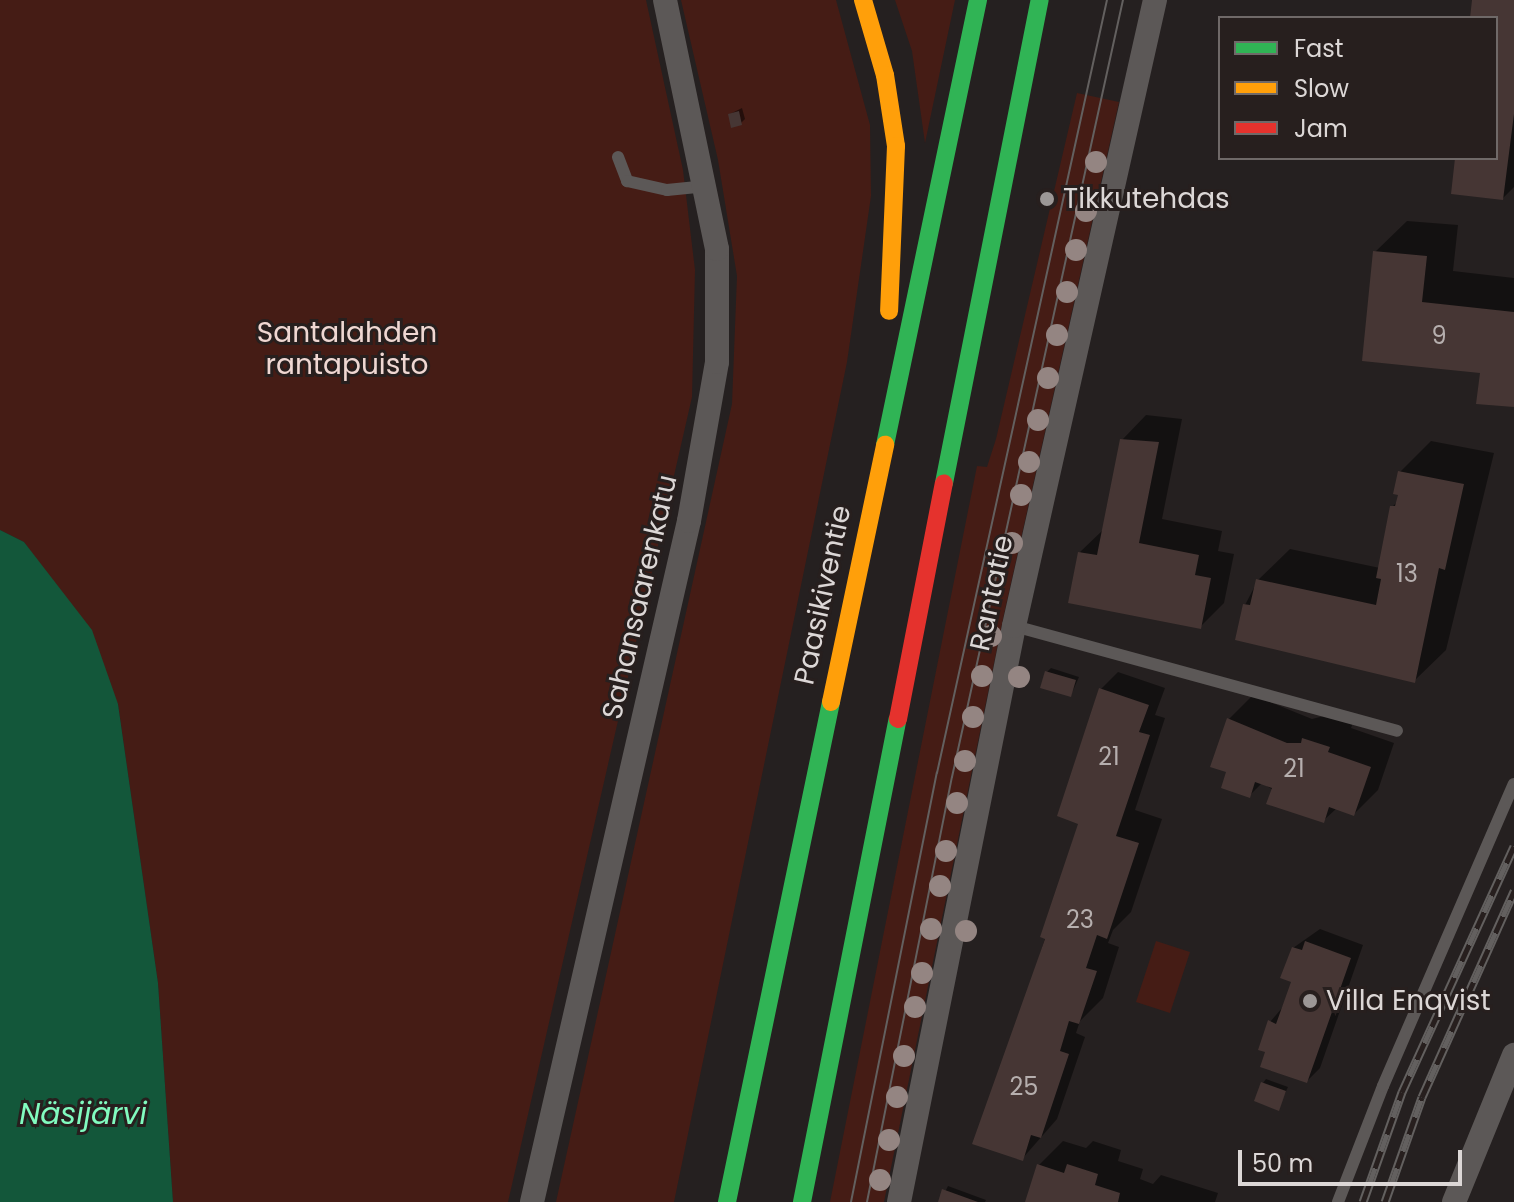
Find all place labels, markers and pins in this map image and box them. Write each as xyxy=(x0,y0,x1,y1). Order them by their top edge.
place label: Tikkutehdas xyxy=(1063,182,1230,216)
marker: Tikkutehdas xyxy=(1038,190,1056,208)
place label: Villa Enqvist xyxy=(1326,984,1491,1018)
marker: Villa Enqvist xyxy=(1301,992,1319,1010)

